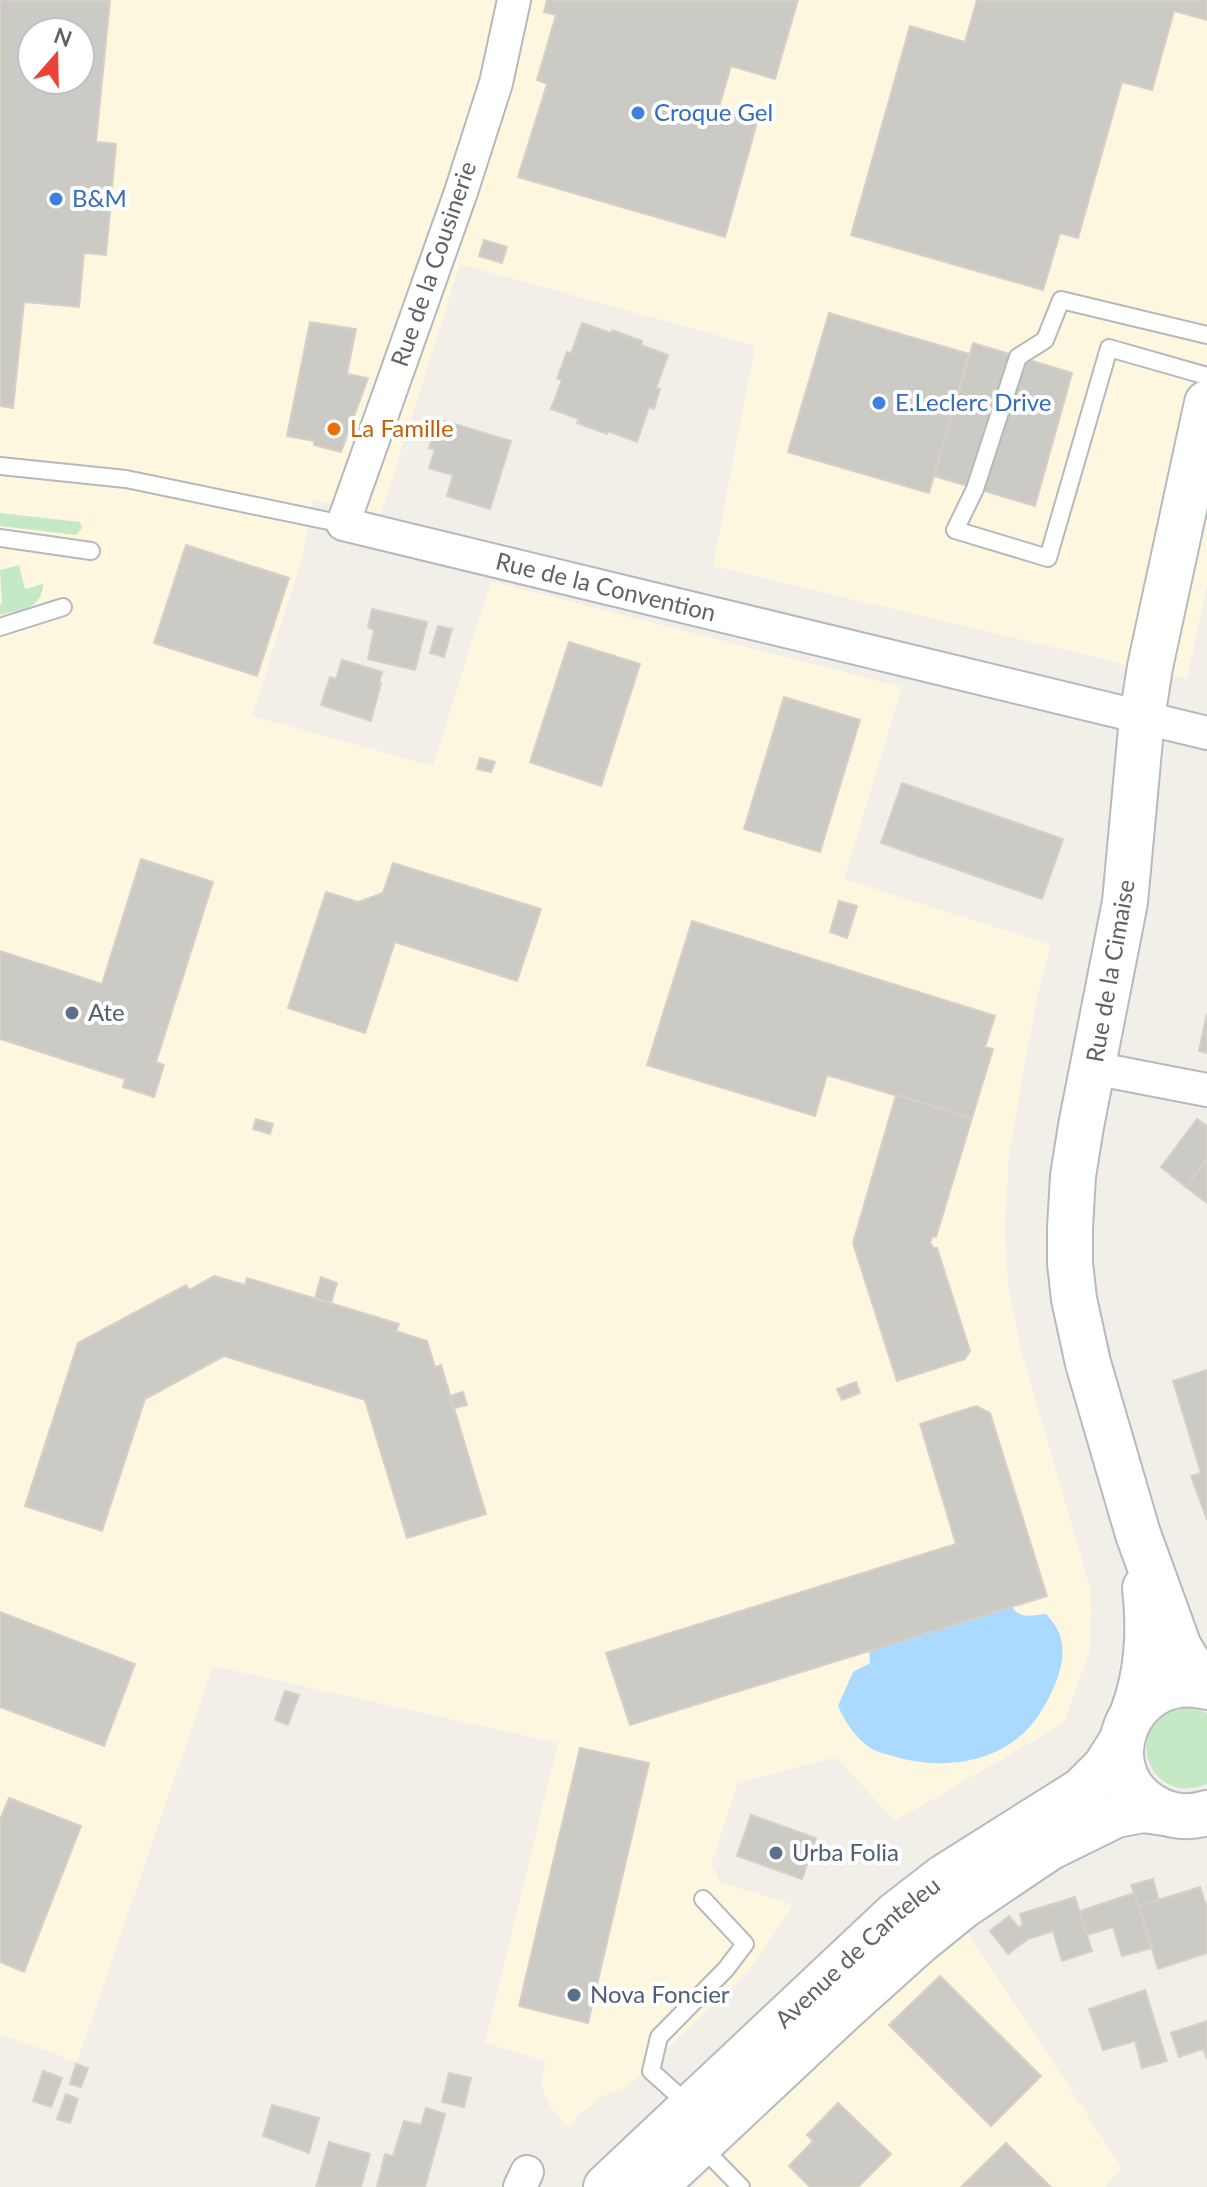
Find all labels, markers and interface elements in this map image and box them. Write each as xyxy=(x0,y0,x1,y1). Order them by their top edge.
north arrow xyxy=(16,16,96,96)
text: N xyxy=(50,21,76,52)
place label: Croque Gel xyxy=(654,97,773,126)
marker: Croque Gel xyxy=(629,104,647,122)
street label: Rue de la Cousinerie xyxy=(384,157,481,370)
place label: B&M xyxy=(72,183,127,212)
marker: B&M xyxy=(47,190,65,208)
place label: E.Leclerc Drive xyxy=(895,387,1052,416)
marker: E.Leclerc Drive xyxy=(870,394,888,412)
place label: La Famille xyxy=(350,413,454,442)
marker: La Famille xyxy=(325,420,343,438)
street label: Rue de la Convention xyxy=(493,546,719,627)
street label: Rue de la Cimaise xyxy=(1079,877,1140,1064)
place label: Ate xyxy=(88,997,125,1026)
marker: Ate xyxy=(63,1004,81,1022)
place label: Urba Folia xyxy=(792,1837,899,1866)
marker: Urba Folia xyxy=(767,1844,785,1862)
street label: Avenue de Canteleu xyxy=(768,1870,945,2033)
place label: Nova Foncier xyxy=(590,1979,730,2008)
marker: Nova Foncier xyxy=(565,1986,583,2004)

